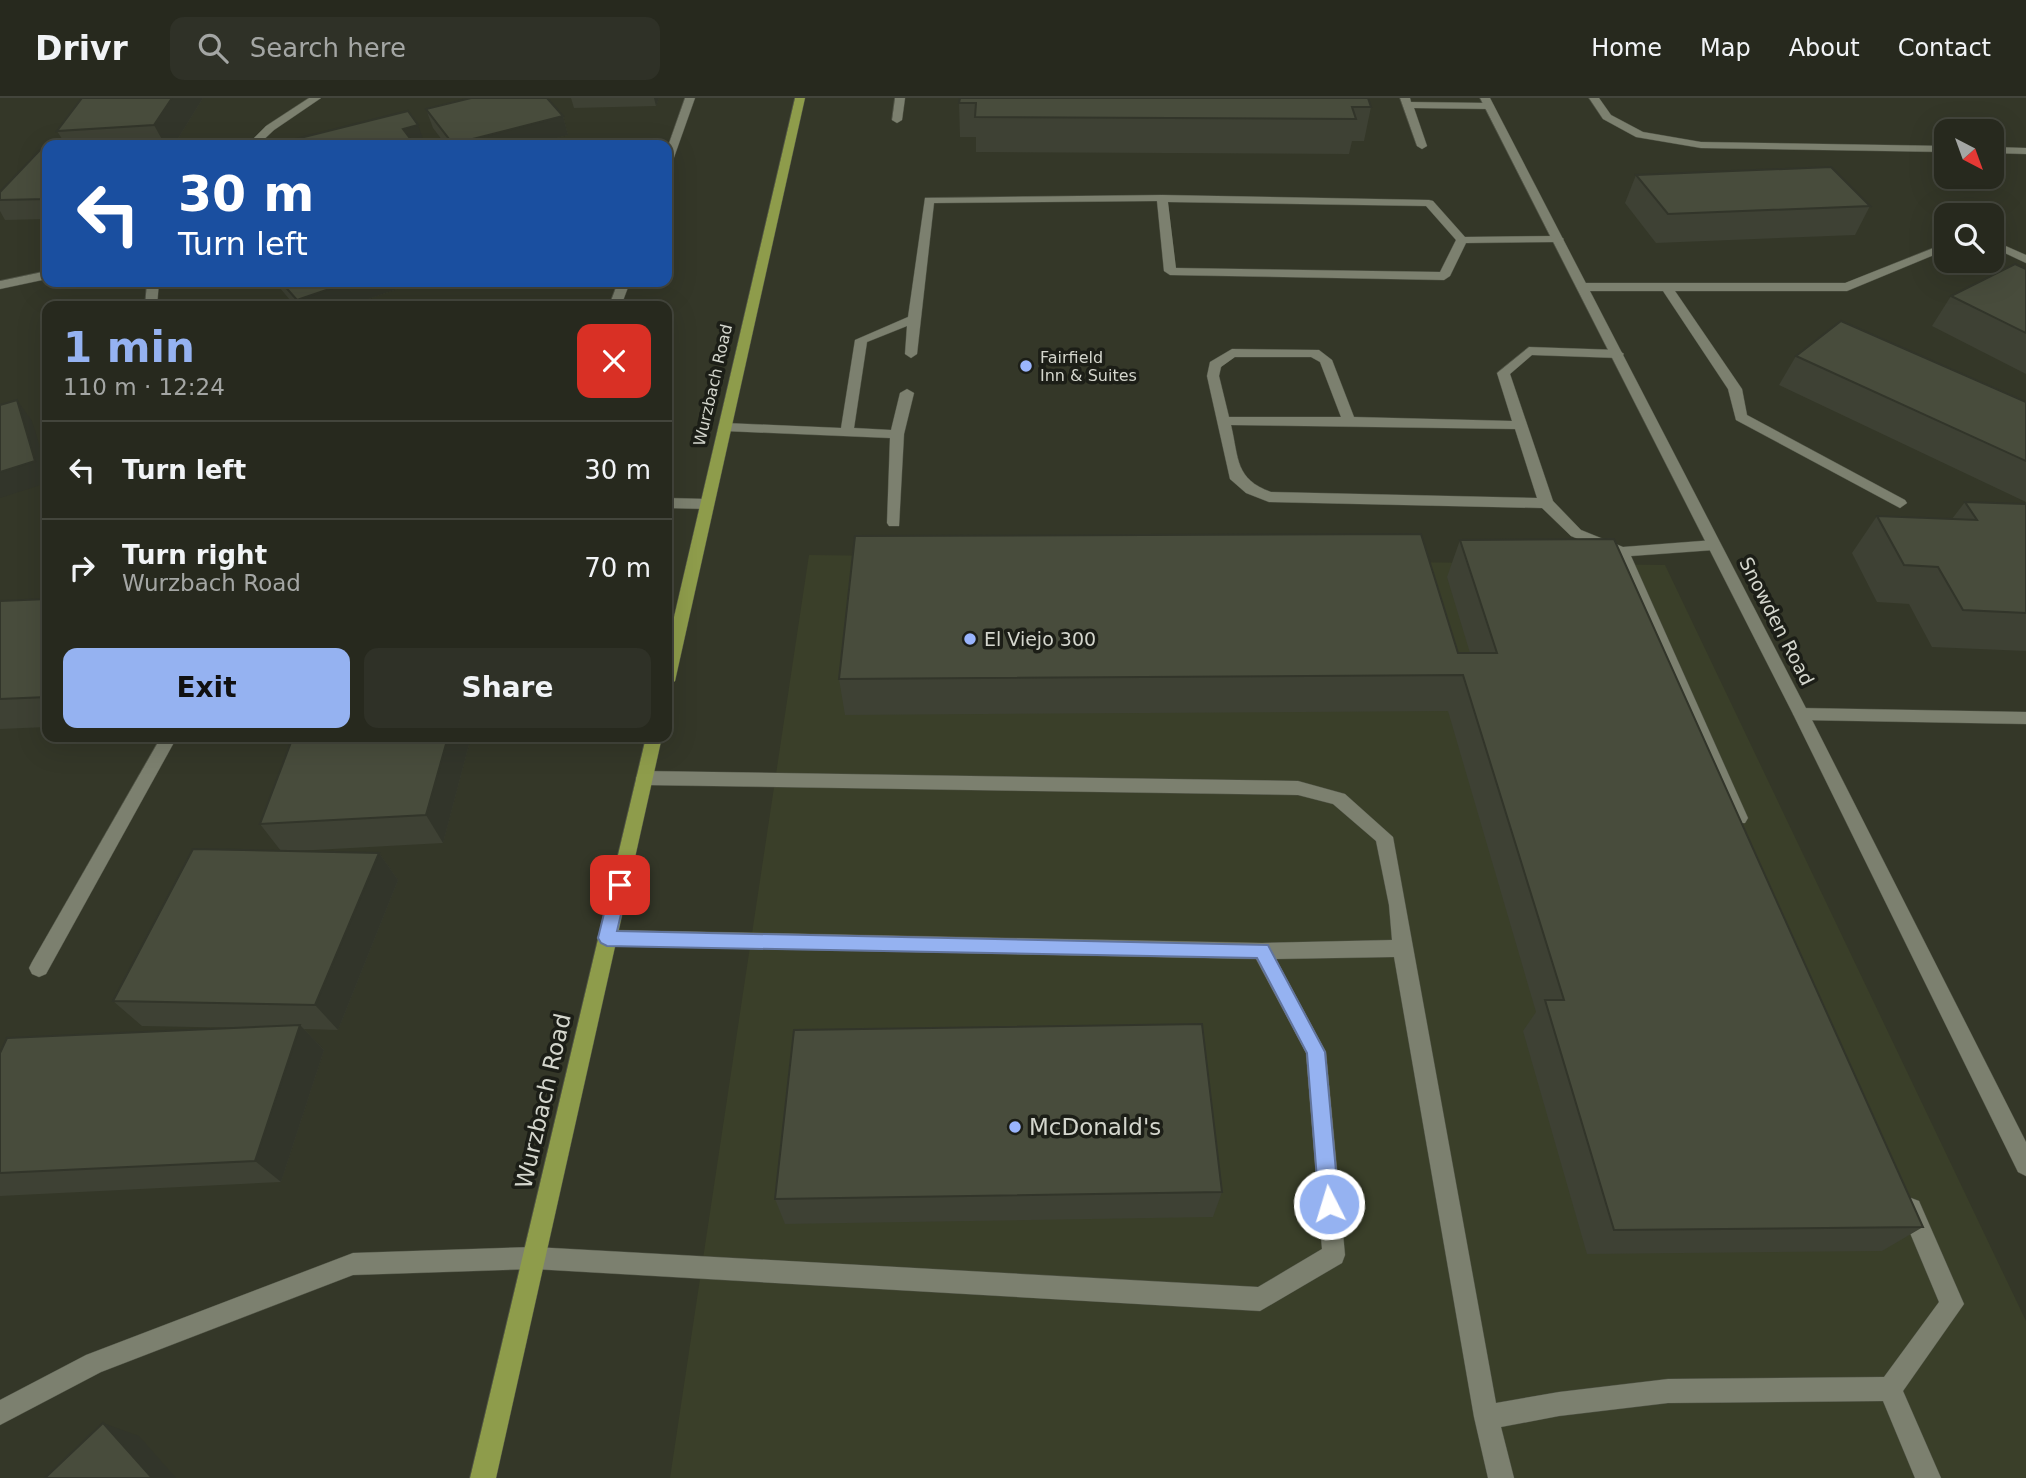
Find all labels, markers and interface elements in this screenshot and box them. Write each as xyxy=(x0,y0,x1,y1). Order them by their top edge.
search box xyxy=(170,17,660,80)
text: Drivr xyxy=(35,29,128,68)
icon: search xyxy=(194,29,232,67)
text: Search here xyxy=(250,33,406,63)
text: Home xyxy=(1591,34,1662,62)
text: Map xyxy=(1700,34,1751,62)
text: About xyxy=(1789,34,1860,62)
text: Contact xyxy=(1898,34,1991,62)
north arrow xyxy=(1934,119,2004,189)
map controls xyxy=(1934,119,2004,273)
text: 30 m xyxy=(178,166,314,223)
icon: left xyxy=(63,168,154,259)
button: search xyxy=(1934,203,2004,273)
text: Turn left xyxy=(178,225,308,263)
street label: Wurzbach Road xyxy=(690,322,736,448)
text: 1 min xyxy=(63,323,195,372)
button: close xyxy=(577,324,651,398)
place label: Fairfield Inn & Suites xyxy=(1040,348,1137,385)
marker: Fairfield Inn & Suites xyxy=(1018,358,1034,374)
text: 110 m · 12:24 xyxy=(63,374,225,400)
icon: left xyxy=(63,451,101,489)
text: Turn left xyxy=(122,455,246,485)
text: 30 m xyxy=(584,455,651,485)
text: Turn right xyxy=(122,540,267,570)
icon: right xyxy=(63,549,101,587)
text: 70 m xyxy=(584,553,651,583)
street label: Snowden Road xyxy=(1735,553,1819,689)
text: Wurzbach Road xyxy=(122,570,301,596)
place label: El Viejo 300 xyxy=(984,628,1096,650)
marker: El Viejo 300 xyxy=(962,631,978,647)
button: Exit xyxy=(63,648,350,728)
button: Share xyxy=(364,648,651,728)
pin xyxy=(590,855,650,915)
icon: arrive xyxy=(601,866,639,904)
street label: Wurzbach Road xyxy=(510,1011,576,1191)
place label: McDonald's xyxy=(1029,1114,1161,1140)
marker: McDonald's xyxy=(1007,1119,1023,1135)
position arrow xyxy=(1292,1167,1366,1241)

